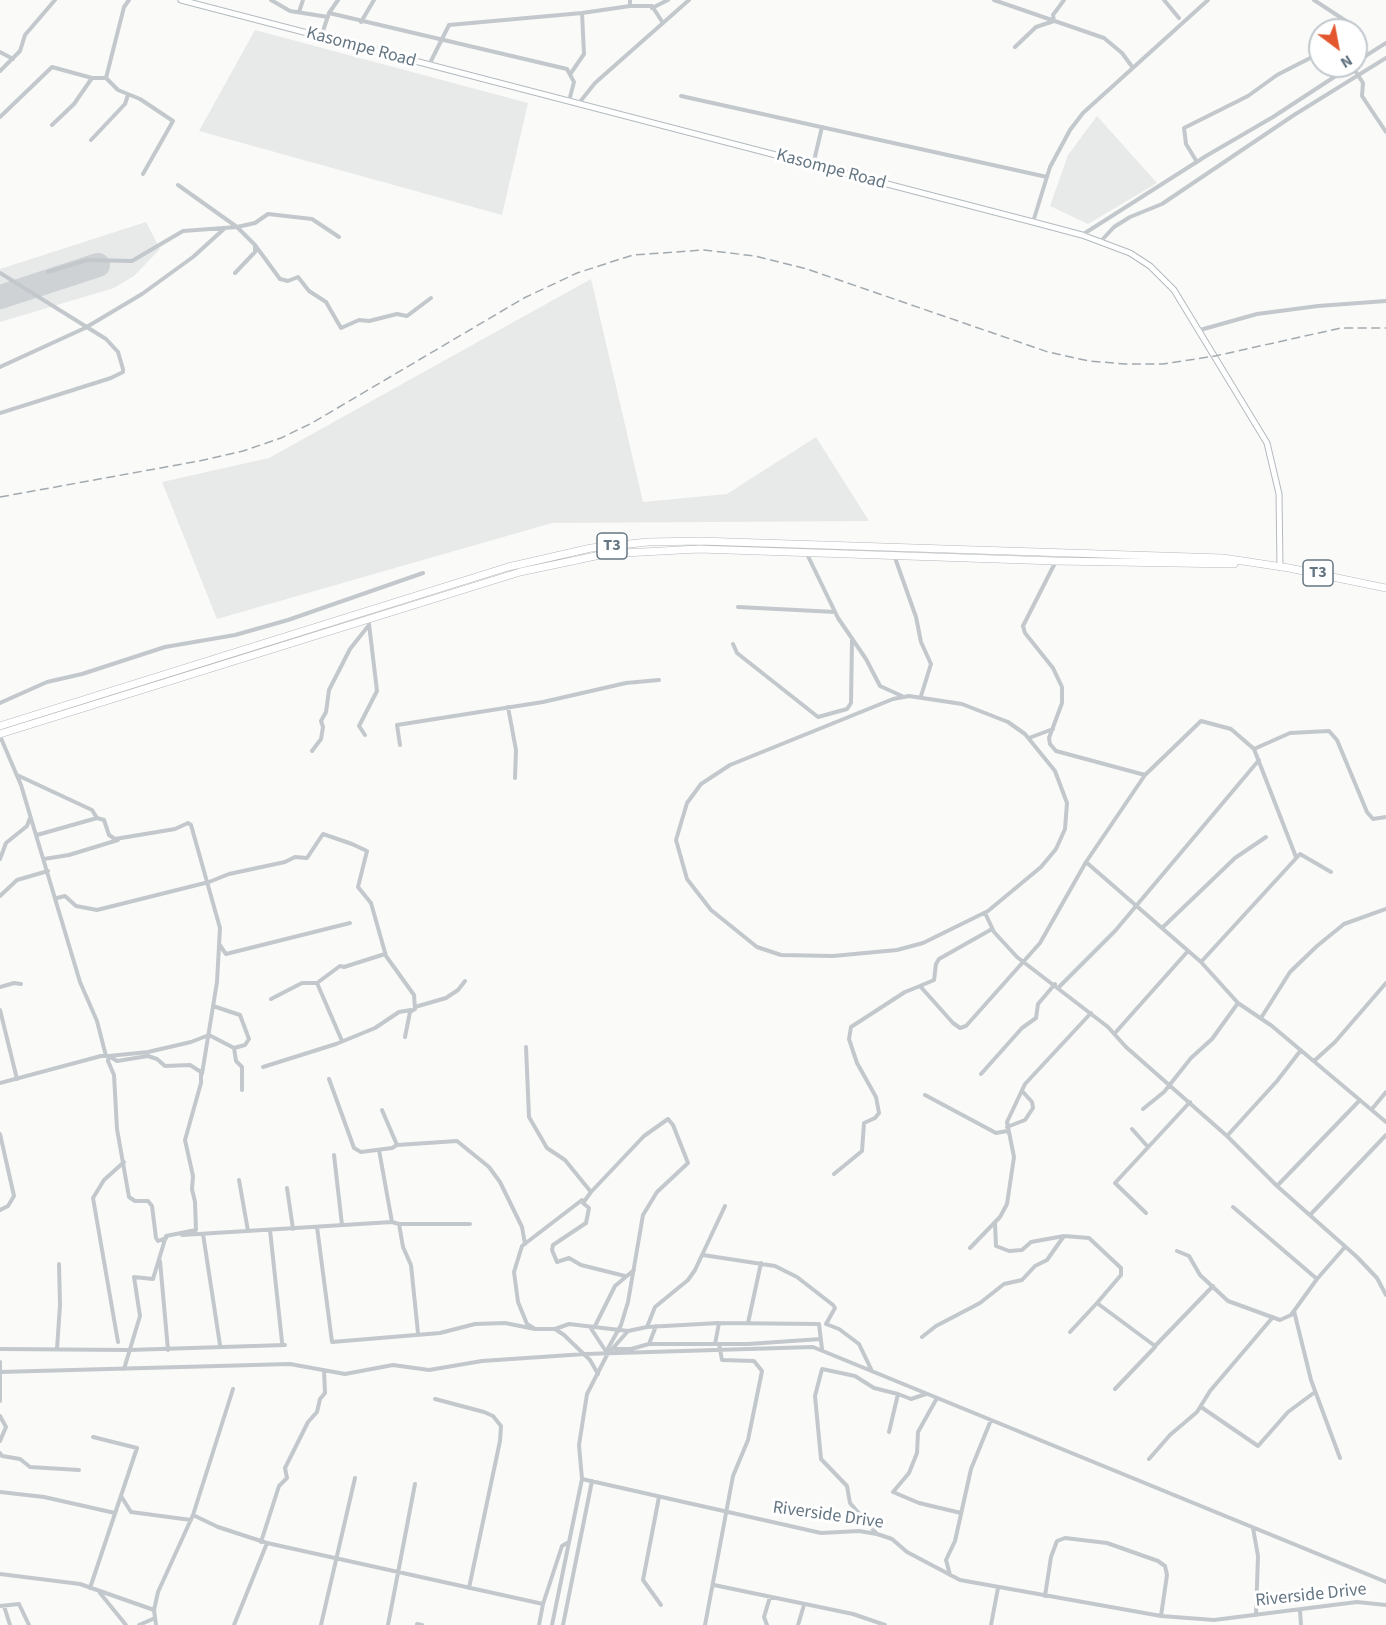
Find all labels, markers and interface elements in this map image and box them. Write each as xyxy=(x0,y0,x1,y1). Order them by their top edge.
north arrow xyxy=(1308,18,1368,78)
street label: Kasompe Road xyxy=(304,23,418,73)
text: N xyxy=(1336,49,1357,74)
street label: Kasompe Road xyxy=(774,145,888,195)
road number: T3 xyxy=(597,533,627,559)
road number: T3 xyxy=(1303,560,1333,586)
street label: Riverside Drive xyxy=(771,1498,885,1534)
street label: Riverside Drive xyxy=(1254,1579,1368,1613)

